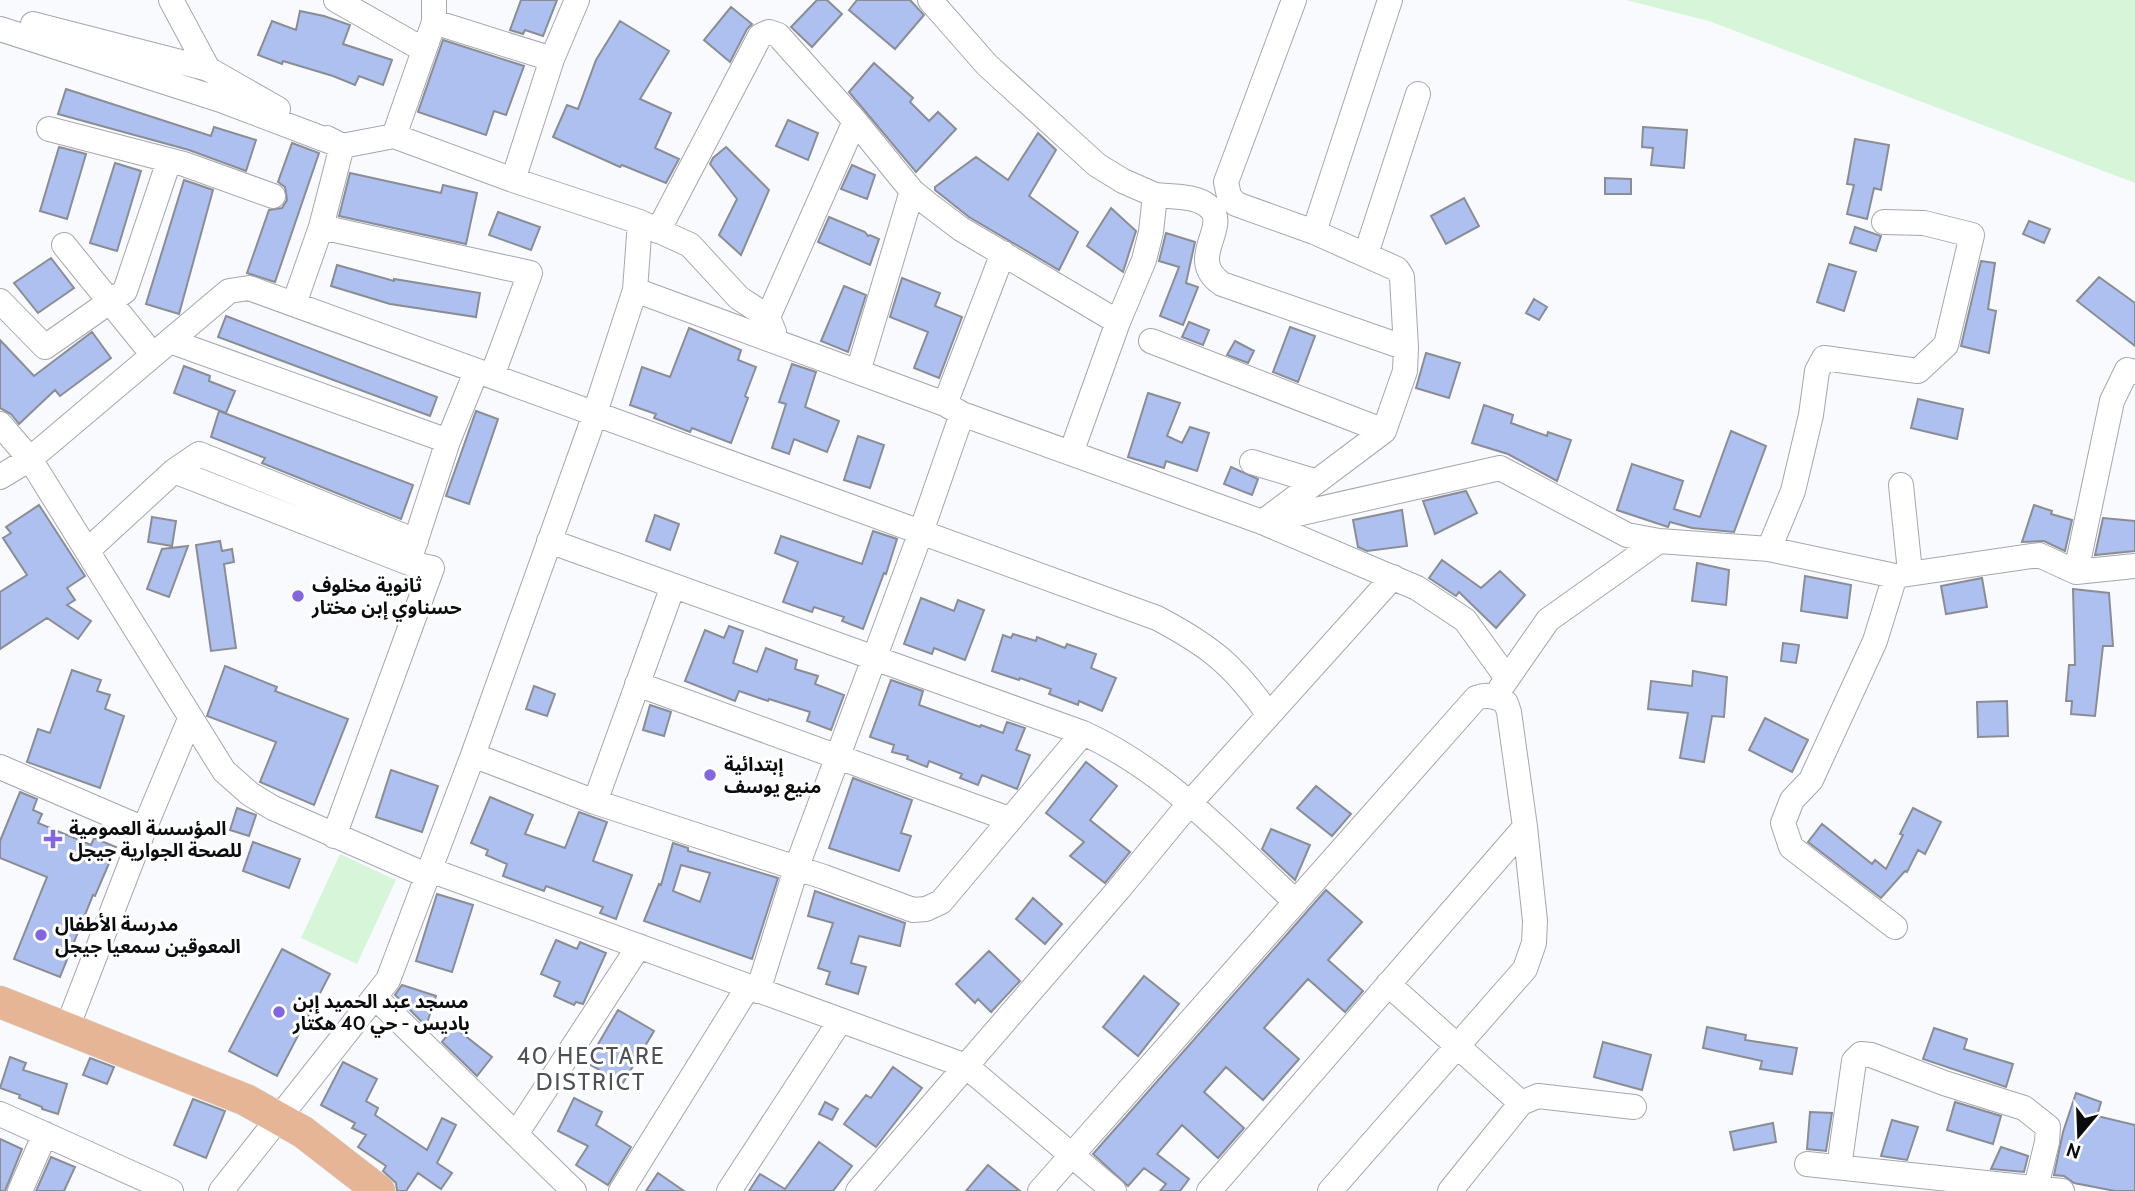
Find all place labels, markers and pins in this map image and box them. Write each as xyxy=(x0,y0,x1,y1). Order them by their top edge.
place label: ثانوية مخلوف حسناوي إبن مختار xyxy=(311,574,462,622)
marker: ثانوية مخلوف حسناوي إبن مختار xyxy=(290,588,306,604)
place label: إبتدائية منيع يوسف xyxy=(724,753,821,801)
marker: إبتدائية منيع يوسف xyxy=(702,767,718,783)
place label: المؤسسة العمومية للصحة الجوارية جيجل xyxy=(69,817,242,862)
marker: المؤسسة العمومية للصحة الجوارية جيجل xyxy=(43,829,63,849)
place label: مدرسة الأطفال المعوقين سمعيا جيجل xyxy=(55,912,241,958)
marker: مدرسة الأطفال المعوقين سمعيا جيجل xyxy=(33,927,49,943)
place label: مسجد عبد الحميد إبن باديس - حي 40 هكتار xyxy=(292,990,470,1038)
marker: مسجد عبد الحميد إبن باديس - حي 40 هكتار xyxy=(271,1004,287,1020)

